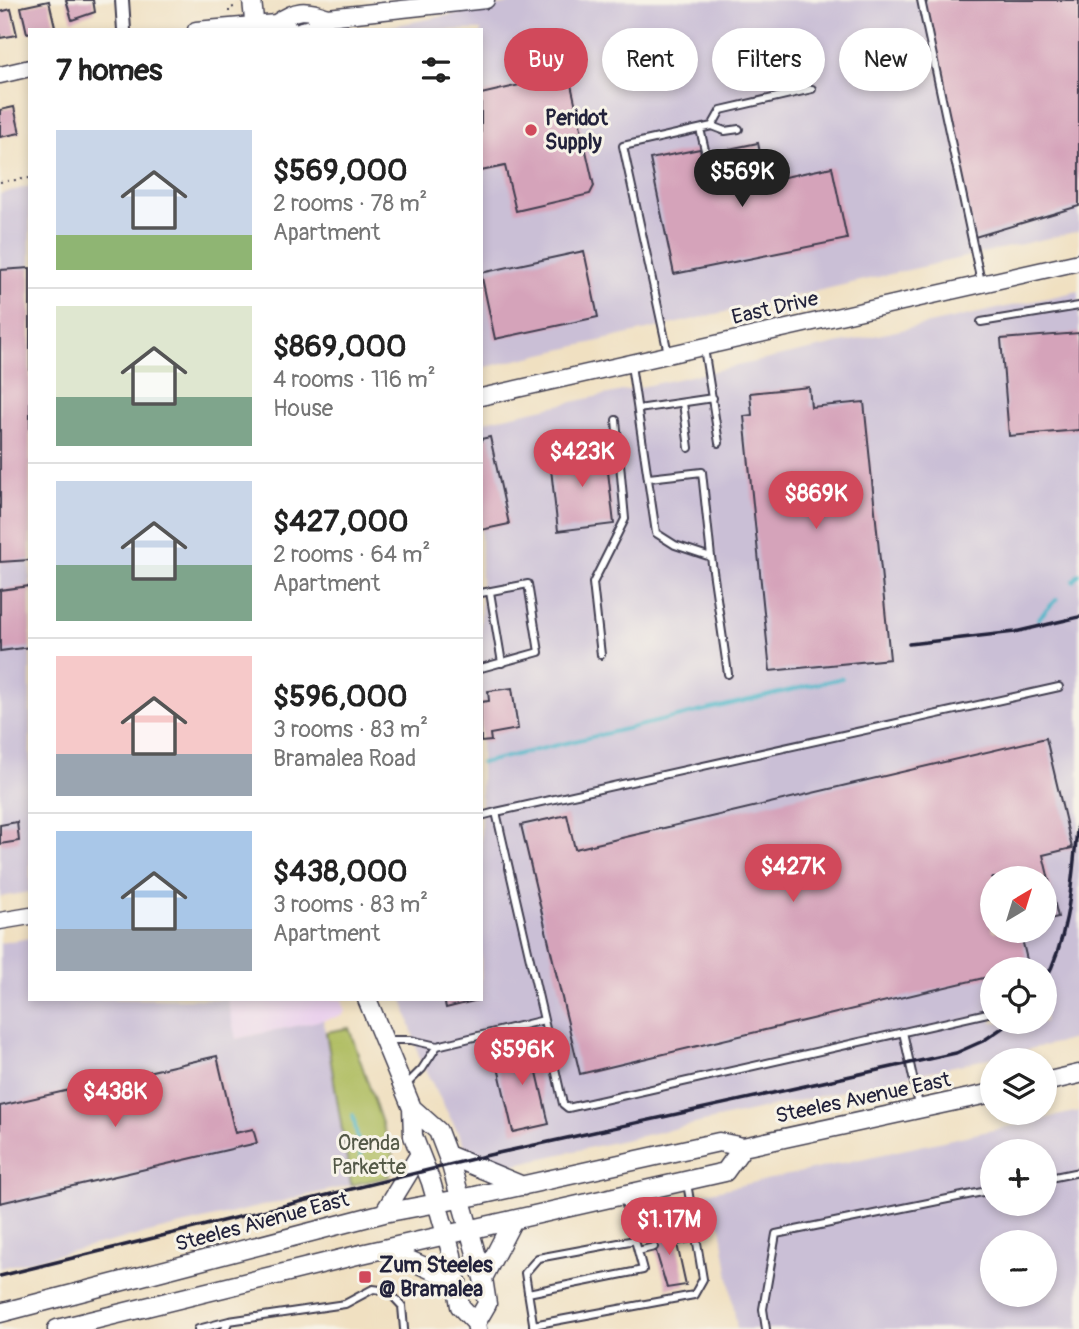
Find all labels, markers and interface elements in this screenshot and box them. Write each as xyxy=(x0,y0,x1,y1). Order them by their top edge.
chip: Buy xyxy=(504,28,588,91)
chip: Rent xyxy=(602,28,698,91)
chip: Filters xyxy=(712,28,825,91)
chip: New xyxy=(839,28,932,91)
icon: filters xyxy=(417,51,455,89)
text: 7 homes xyxy=(56,52,163,89)
place label: Peridot Supply xyxy=(545,105,608,156)
marker: Peridot Supply xyxy=(523,122,539,138)
pin: $569K xyxy=(693,150,791,209)
text: $569,000 xyxy=(273,152,408,189)
text: $569K xyxy=(710,157,774,186)
icon: home xyxy=(112,158,196,242)
text: 2 rooms · 78 m² xyxy=(273,189,427,218)
text: Apartment xyxy=(273,218,380,247)
street label: East Drive xyxy=(729,285,821,331)
text: $869,000 xyxy=(273,328,406,365)
icon: home xyxy=(112,334,196,418)
text: 4 rooms · 116 m² xyxy=(273,365,436,394)
text: House xyxy=(273,394,333,423)
pin: $423K xyxy=(533,430,631,489)
text: $423K xyxy=(550,437,614,466)
pin: $869K xyxy=(767,472,865,531)
text: $869K xyxy=(784,479,848,508)
text: $427,000 xyxy=(273,503,408,540)
icon: home xyxy=(112,509,196,593)
text: 2 rooms · 64 m² xyxy=(273,540,430,569)
text: Apartment xyxy=(273,569,380,598)
text: $596,000 xyxy=(273,678,408,715)
icon: home xyxy=(112,684,196,768)
text: 3 rooms · 83 m² xyxy=(273,715,428,744)
text: Bramalea Road xyxy=(273,744,416,773)
pin: $427K xyxy=(744,844,842,904)
text: $427K xyxy=(761,852,825,881)
text: $438,000 xyxy=(273,853,408,890)
icon: home xyxy=(112,859,196,943)
north arrow xyxy=(980,866,1057,943)
map controls xyxy=(980,866,1057,1307)
text: 3 rooms · 83 m² xyxy=(273,890,428,919)
text: Apartment xyxy=(273,919,380,948)
button: locate xyxy=(980,957,1057,1034)
pin: $596K xyxy=(473,1028,571,1087)
text: $596K xyxy=(490,1035,554,1064)
button: layers xyxy=(980,1048,1057,1125)
street label: Steeles Avenue East xyxy=(773,1066,954,1130)
pin: $438K xyxy=(66,1070,164,1129)
text: $438K xyxy=(83,1077,147,1106)
park label: Orenda Parkette xyxy=(332,1130,407,1181)
button: + xyxy=(980,1139,1057,1216)
street label: Steeles Avenue East xyxy=(172,1186,352,1258)
pin: $1.17M xyxy=(612,1198,726,1257)
text: $1.17M xyxy=(637,1205,701,1234)
button: − xyxy=(980,1230,1057,1307)
place label: Zum Steeles @ Bramalea xyxy=(379,1252,493,1303)
marker: Zum Steeles @ Bramalea xyxy=(357,1269,373,1285)

